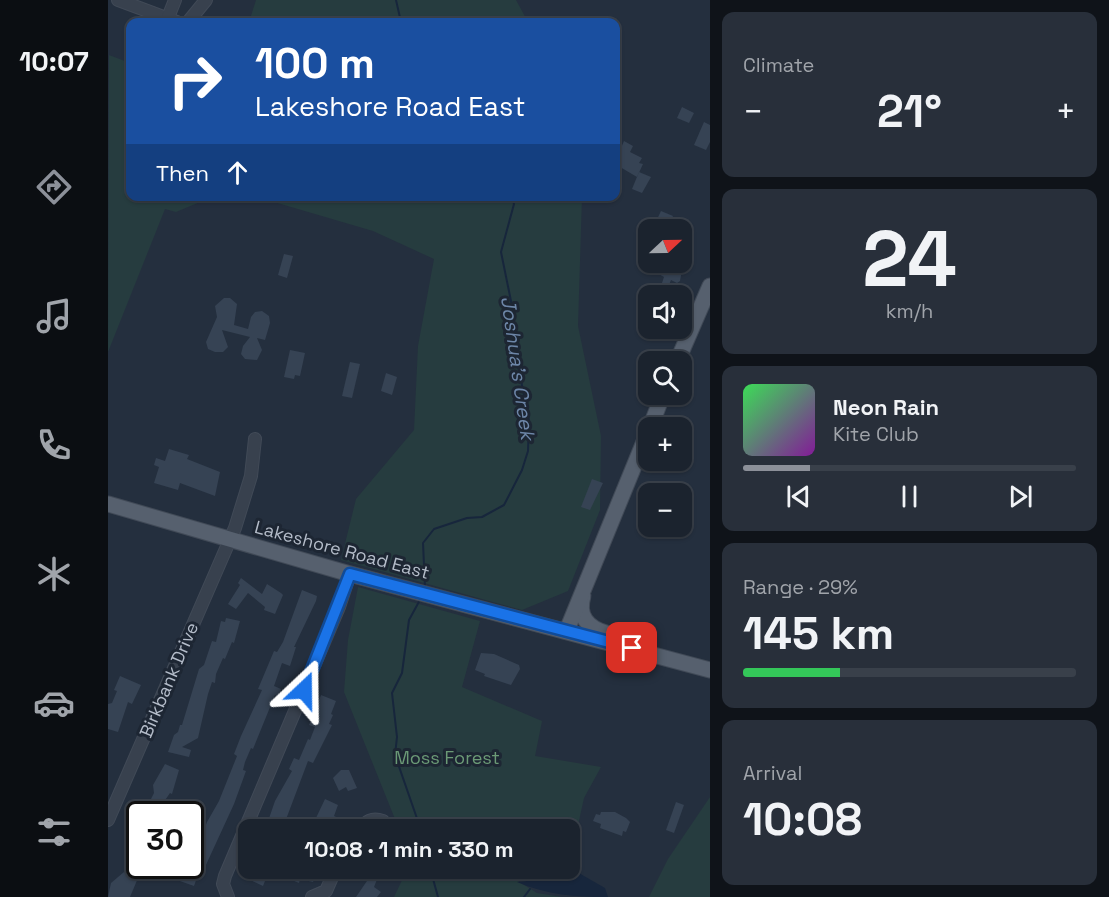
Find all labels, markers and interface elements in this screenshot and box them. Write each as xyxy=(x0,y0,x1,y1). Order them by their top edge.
text: 100 m xyxy=(255,37,375,90)
icon: right xyxy=(156,42,234,120)
text: 10:07 xyxy=(19,44,89,79)
text: Climate xyxy=(743,52,814,78)
text: 21° xyxy=(877,83,942,140)
text: Lakeshore Road East xyxy=(255,89,525,124)
text: − xyxy=(743,91,763,133)
text: + xyxy=(1056,91,1076,133)
icon: ahead xyxy=(221,156,254,189)
text: Then xyxy=(156,159,209,187)
icon: directions xyxy=(33,166,75,208)
text: 24 xyxy=(862,209,957,309)
north arrow xyxy=(638,219,692,273)
map controls xyxy=(638,219,692,537)
button: sound xyxy=(638,285,692,339)
icon: music xyxy=(33,295,75,337)
water label: Joshua's Creek xyxy=(495,295,541,444)
text: km/h xyxy=(886,298,933,324)
button: search xyxy=(638,351,692,405)
text: Neon Rain xyxy=(833,393,939,421)
button: + xyxy=(638,417,692,471)
text: Kite Club xyxy=(833,421,919,447)
icon: phone xyxy=(33,424,75,466)
icon: previous xyxy=(782,480,815,513)
icon: pause xyxy=(893,480,926,513)
icon: next xyxy=(1004,480,1037,513)
button: − xyxy=(638,483,692,537)
street label: Lakeshore Road East xyxy=(252,515,432,584)
icon: climate xyxy=(33,553,75,595)
text: Range · 29% xyxy=(743,574,858,600)
text: 145 km xyxy=(743,605,894,662)
street label: Birkbank Drive xyxy=(134,619,203,741)
pin xyxy=(606,622,657,673)
icon: arrive xyxy=(615,631,648,664)
position arrow xyxy=(272,658,336,722)
icon: car xyxy=(33,682,75,724)
park label: Moss Forest xyxy=(394,746,500,769)
text: Arrival xyxy=(743,760,802,786)
text: 10:08 xyxy=(743,791,862,848)
speed limit sign: 30 xyxy=(126,801,204,879)
icon: filters xyxy=(33,811,75,853)
text: 10:08 · 1 min · 330 m xyxy=(304,835,514,863)

